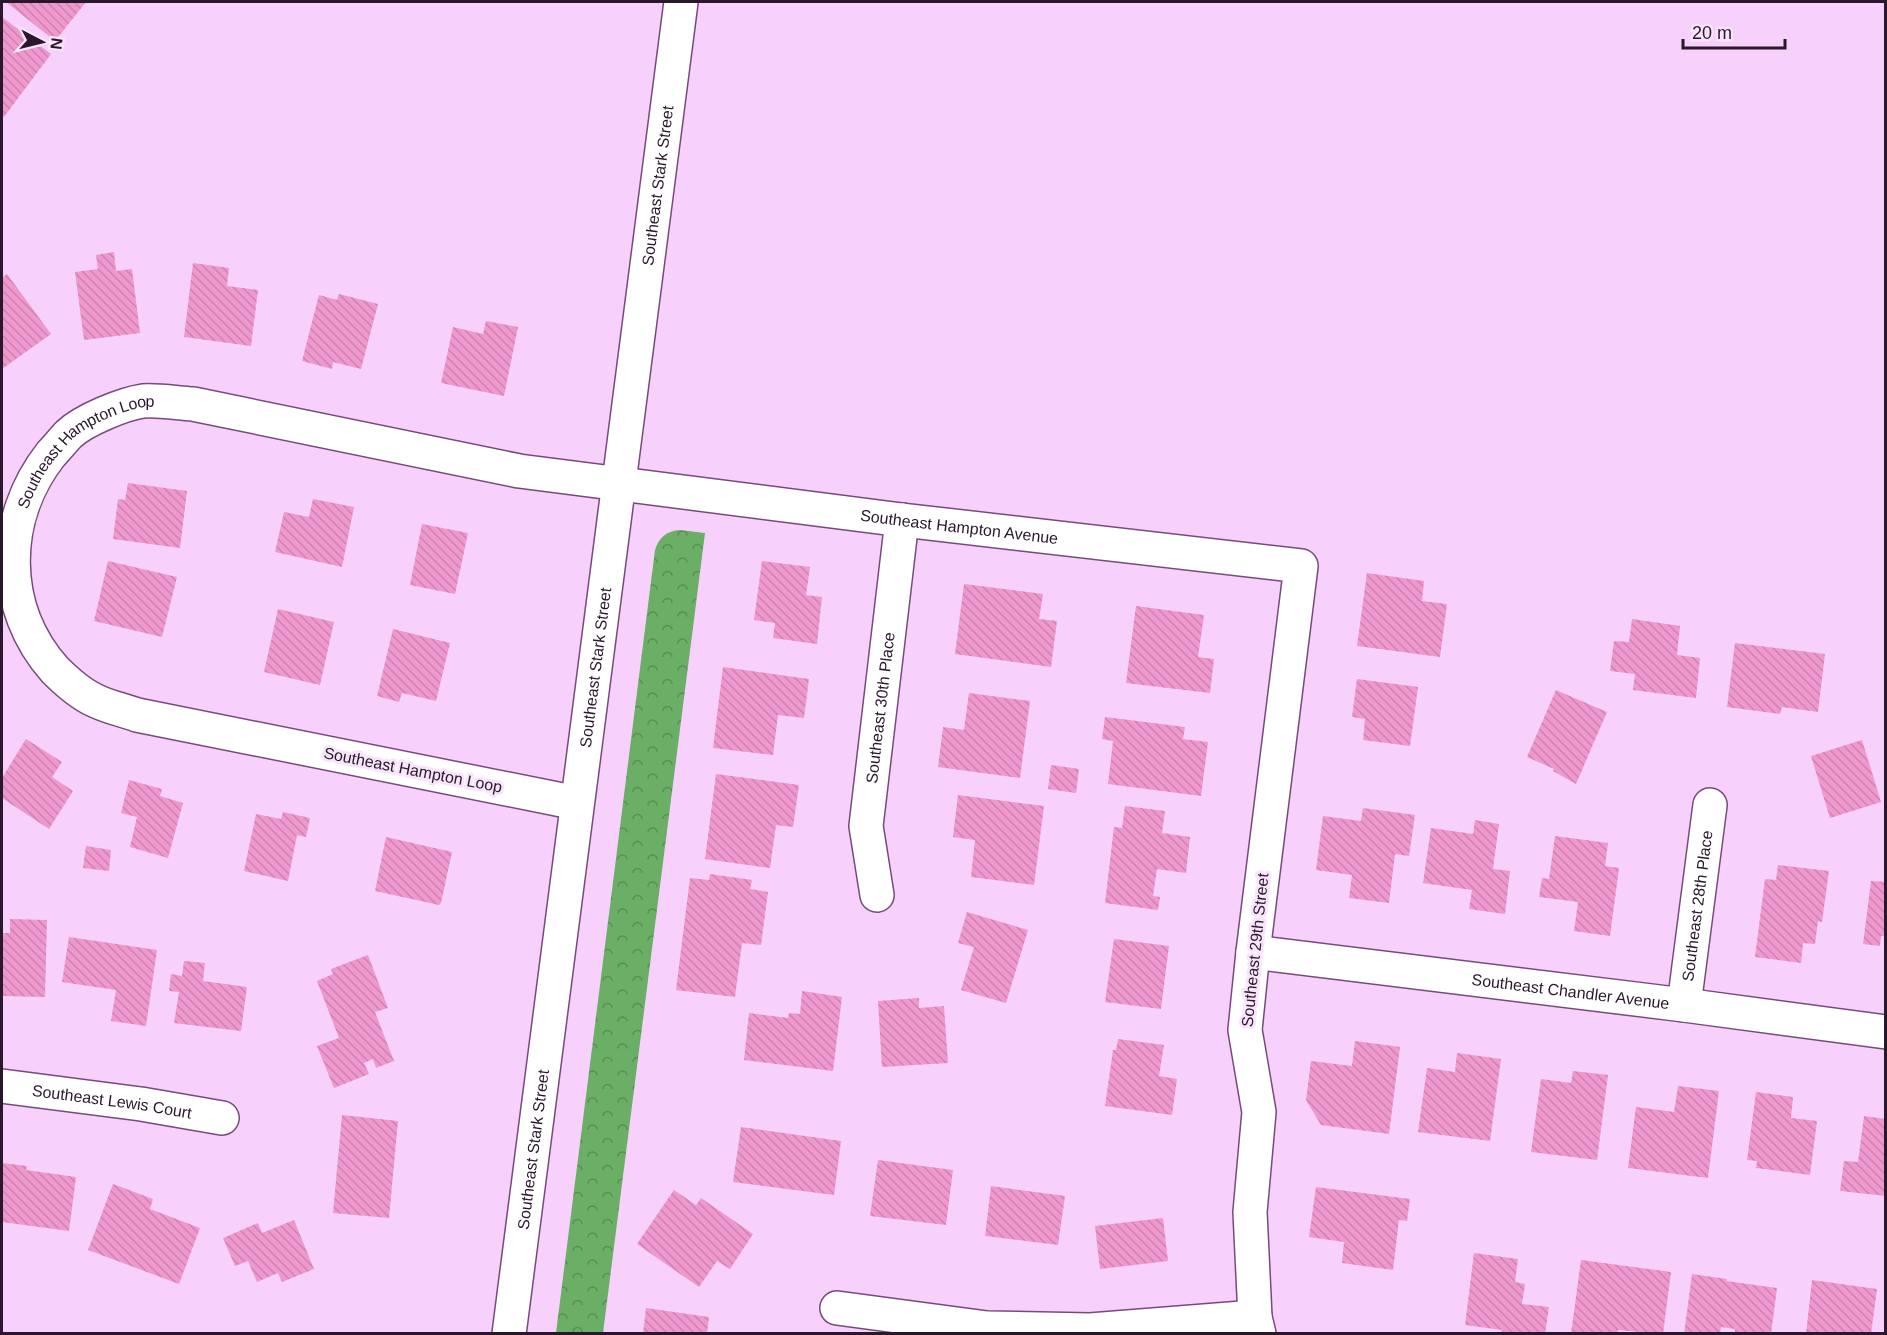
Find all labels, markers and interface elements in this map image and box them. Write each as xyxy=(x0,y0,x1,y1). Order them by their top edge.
north arrow xyxy=(12,12,72,72)
scale bar xyxy=(1683,12,1785,50)
text: 20 m xyxy=(1692,23,1732,43)
text: N xyxy=(47,37,66,51)
street label: Southeast Stark Street xyxy=(639,104,676,267)
street label: Southeast Hampton Loop xyxy=(14,392,155,511)
street label: Southeast Hampton Avenue xyxy=(859,506,1059,546)
street label: Southeast Stark Street xyxy=(576,586,614,749)
street label: Southeast 30th Place xyxy=(863,631,897,784)
street label: Southeast Hampton Loop xyxy=(322,744,504,796)
street label: Southeast 28th Place xyxy=(1679,829,1715,982)
street label: Southeast 29th Street xyxy=(1238,872,1272,1028)
street label: Southeast Chandler Avenue xyxy=(1471,970,1671,1012)
street label: Southeast Stark Street xyxy=(514,1068,552,1231)
street label: Southeast Lewis Court xyxy=(31,1081,194,1121)

